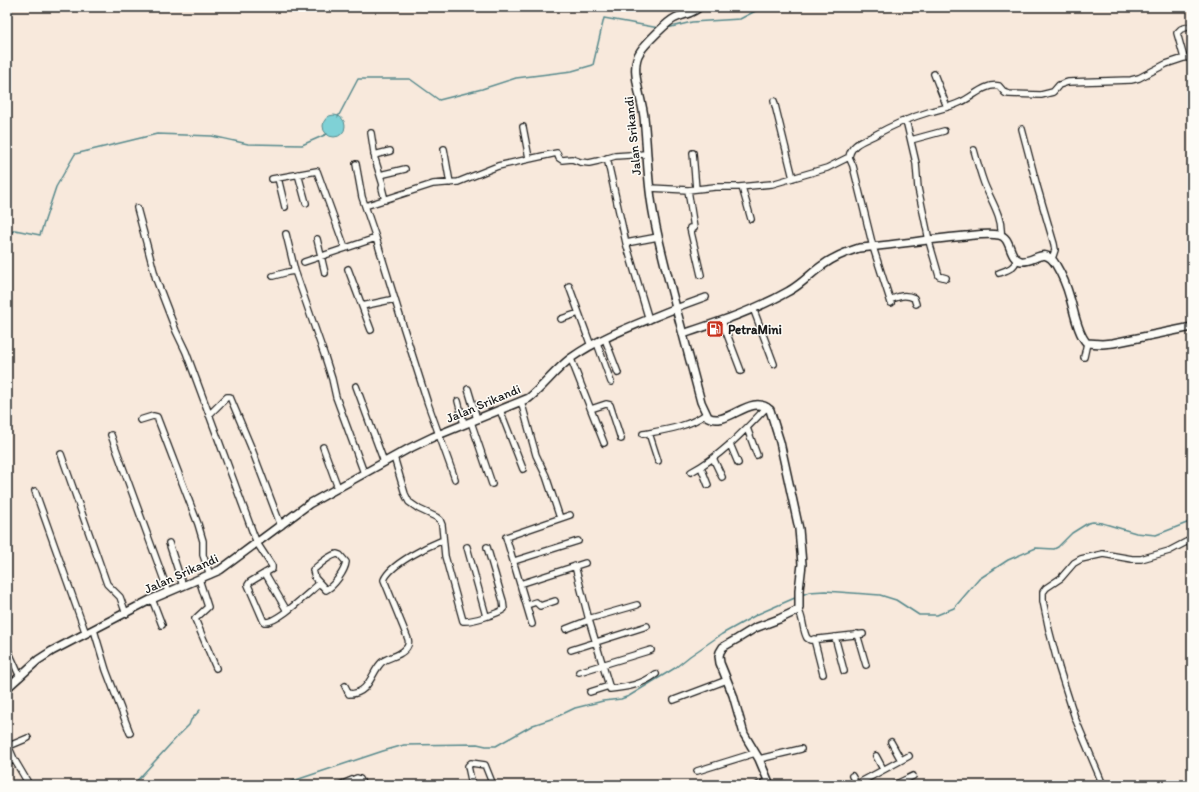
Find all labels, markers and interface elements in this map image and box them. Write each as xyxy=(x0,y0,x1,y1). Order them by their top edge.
street label: Jalan Srikandi xyxy=(621,96,644,176)
fuel station icon: PetraMini xyxy=(705,319,725,339)
place label: PetraMini xyxy=(728,322,782,337)
street label: Jalan Srikandi xyxy=(444,381,523,426)
street label: Jalan Srikandi xyxy=(142,550,221,596)

